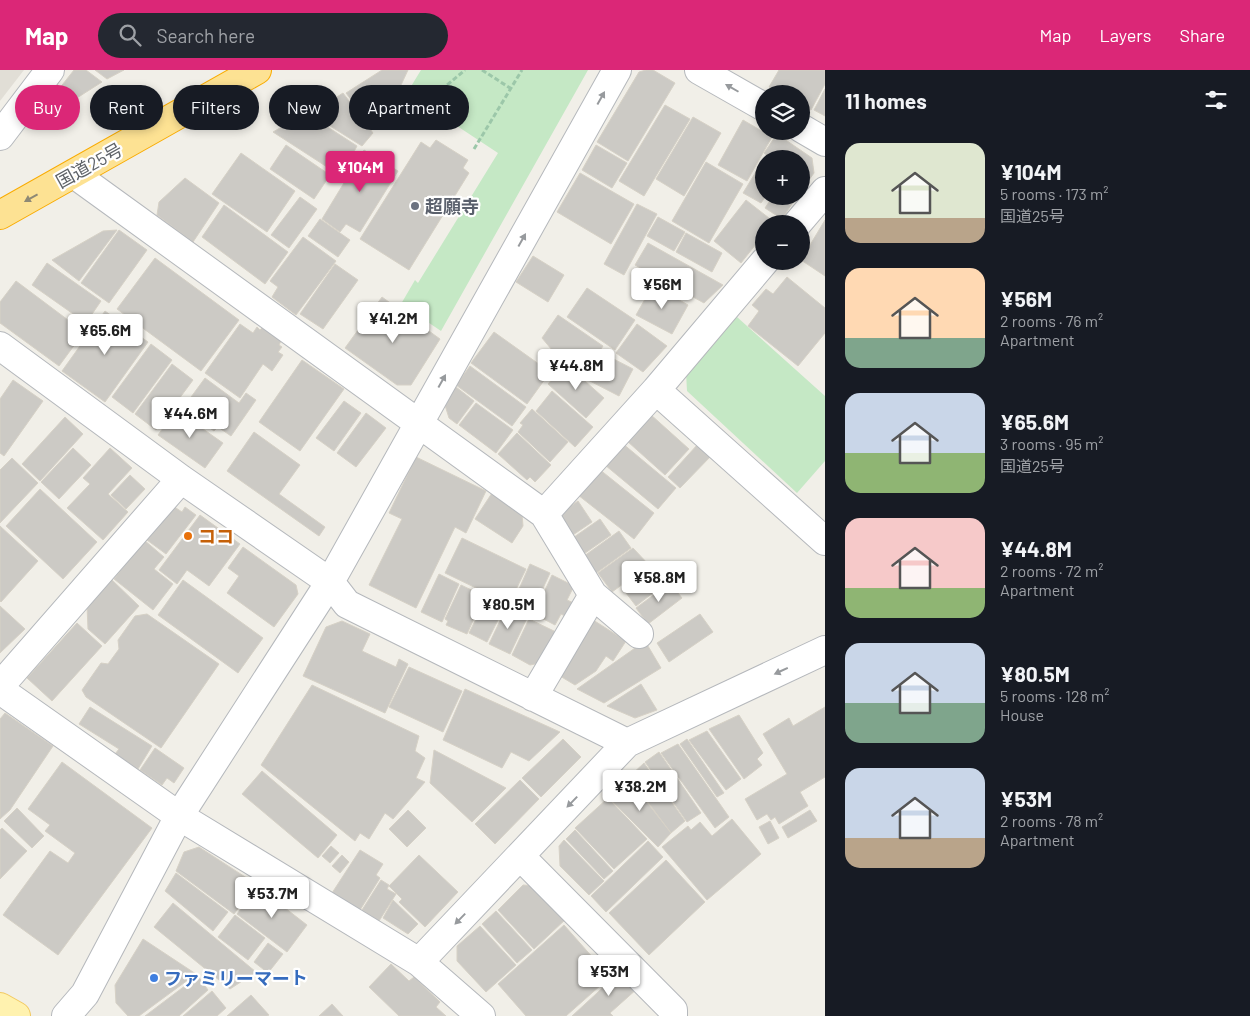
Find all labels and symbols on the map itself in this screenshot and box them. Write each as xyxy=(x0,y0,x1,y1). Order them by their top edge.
one-way arrow xyxy=(725,84,738,93)
one-way arrow xyxy=(597,91,606,105)
street label: 国道25号 xyxy=(52,138,126,192)
pin: ¥104M xyxy=(325,150,395,193)
one-way arrow xyxy=(25,193,38,202)
place label: 超願寺 xyxy=(425,195,479,217)
marker: 超願寺 xyxy=(409,200,421,212)
one-way arrow xyxy=(517,233,526,246)
pin: ¥56M xyxy=(632,268,692,310)
pin: ¥41.2M xyxy=(352,302,434,344)
pin: ¥65.6M xyxy=(64,314,146,356)
pin: ¥44.8M xyxy=(535,348,617,391)
one-way arrow xyxy=(438,374,446,389)
pin: ¥44.6M xyxy=(149,396,231,439)
place label: ココ xyxy=(198,525,234,547)
marker: ココ xyxy=(182,530,194,542)
pin: ¥58.8M xyxy=(618,560,700,603)
pin: ¥80.5M xyxy=(467,588,549,630)
one-way arrow xyxy=(774,667,788,675)
pin: ¥38.2M xyxy=(599,770,681,812)
one-way arrow xyxy=(566,795,578,807)
pin: ¥53.7M xyxy=(231,876,313,919)
one-way arrow xyxy=(454,913,466,925)
pin: ¥53M xyxy=(579,954,639,997)
place label: ファミリーマート xyxy=(164,967,308,989)
marker: ファミリーマート xyxy=(148,972,160,984)

